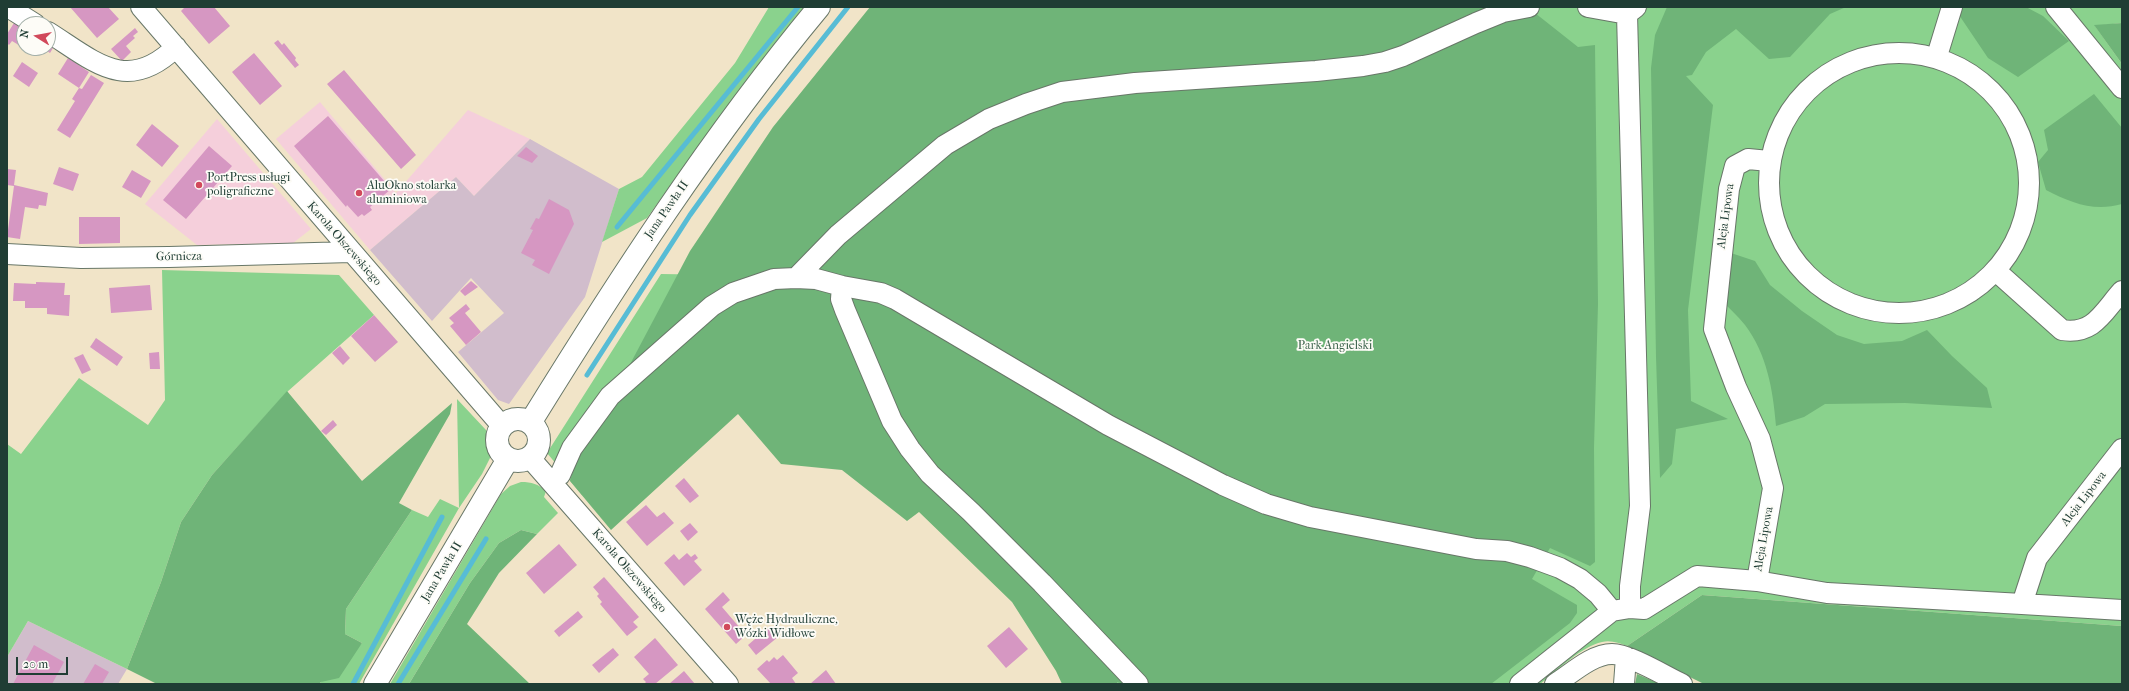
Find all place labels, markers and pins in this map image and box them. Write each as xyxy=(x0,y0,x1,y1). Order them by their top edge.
place label: PortPress usługi poligraficzne xyxy=(207,171,290,199)
place label: AluOkno stolarka aluminiowa xyxy=(367,179,456,207)
marker: PortPress usługi poligraficzne xyxy=(194,180,204,190)
marker: AluOkno stolarka aluminiowa xyxy=(354,188,364,198)
place label: Węże Hydrauliczne, Wózki Widłowe xyxy=(735,613,838,641)
marker: Węże Hydrauliczne, Wózki Widłowe xyxy=(722,622,732,632)

